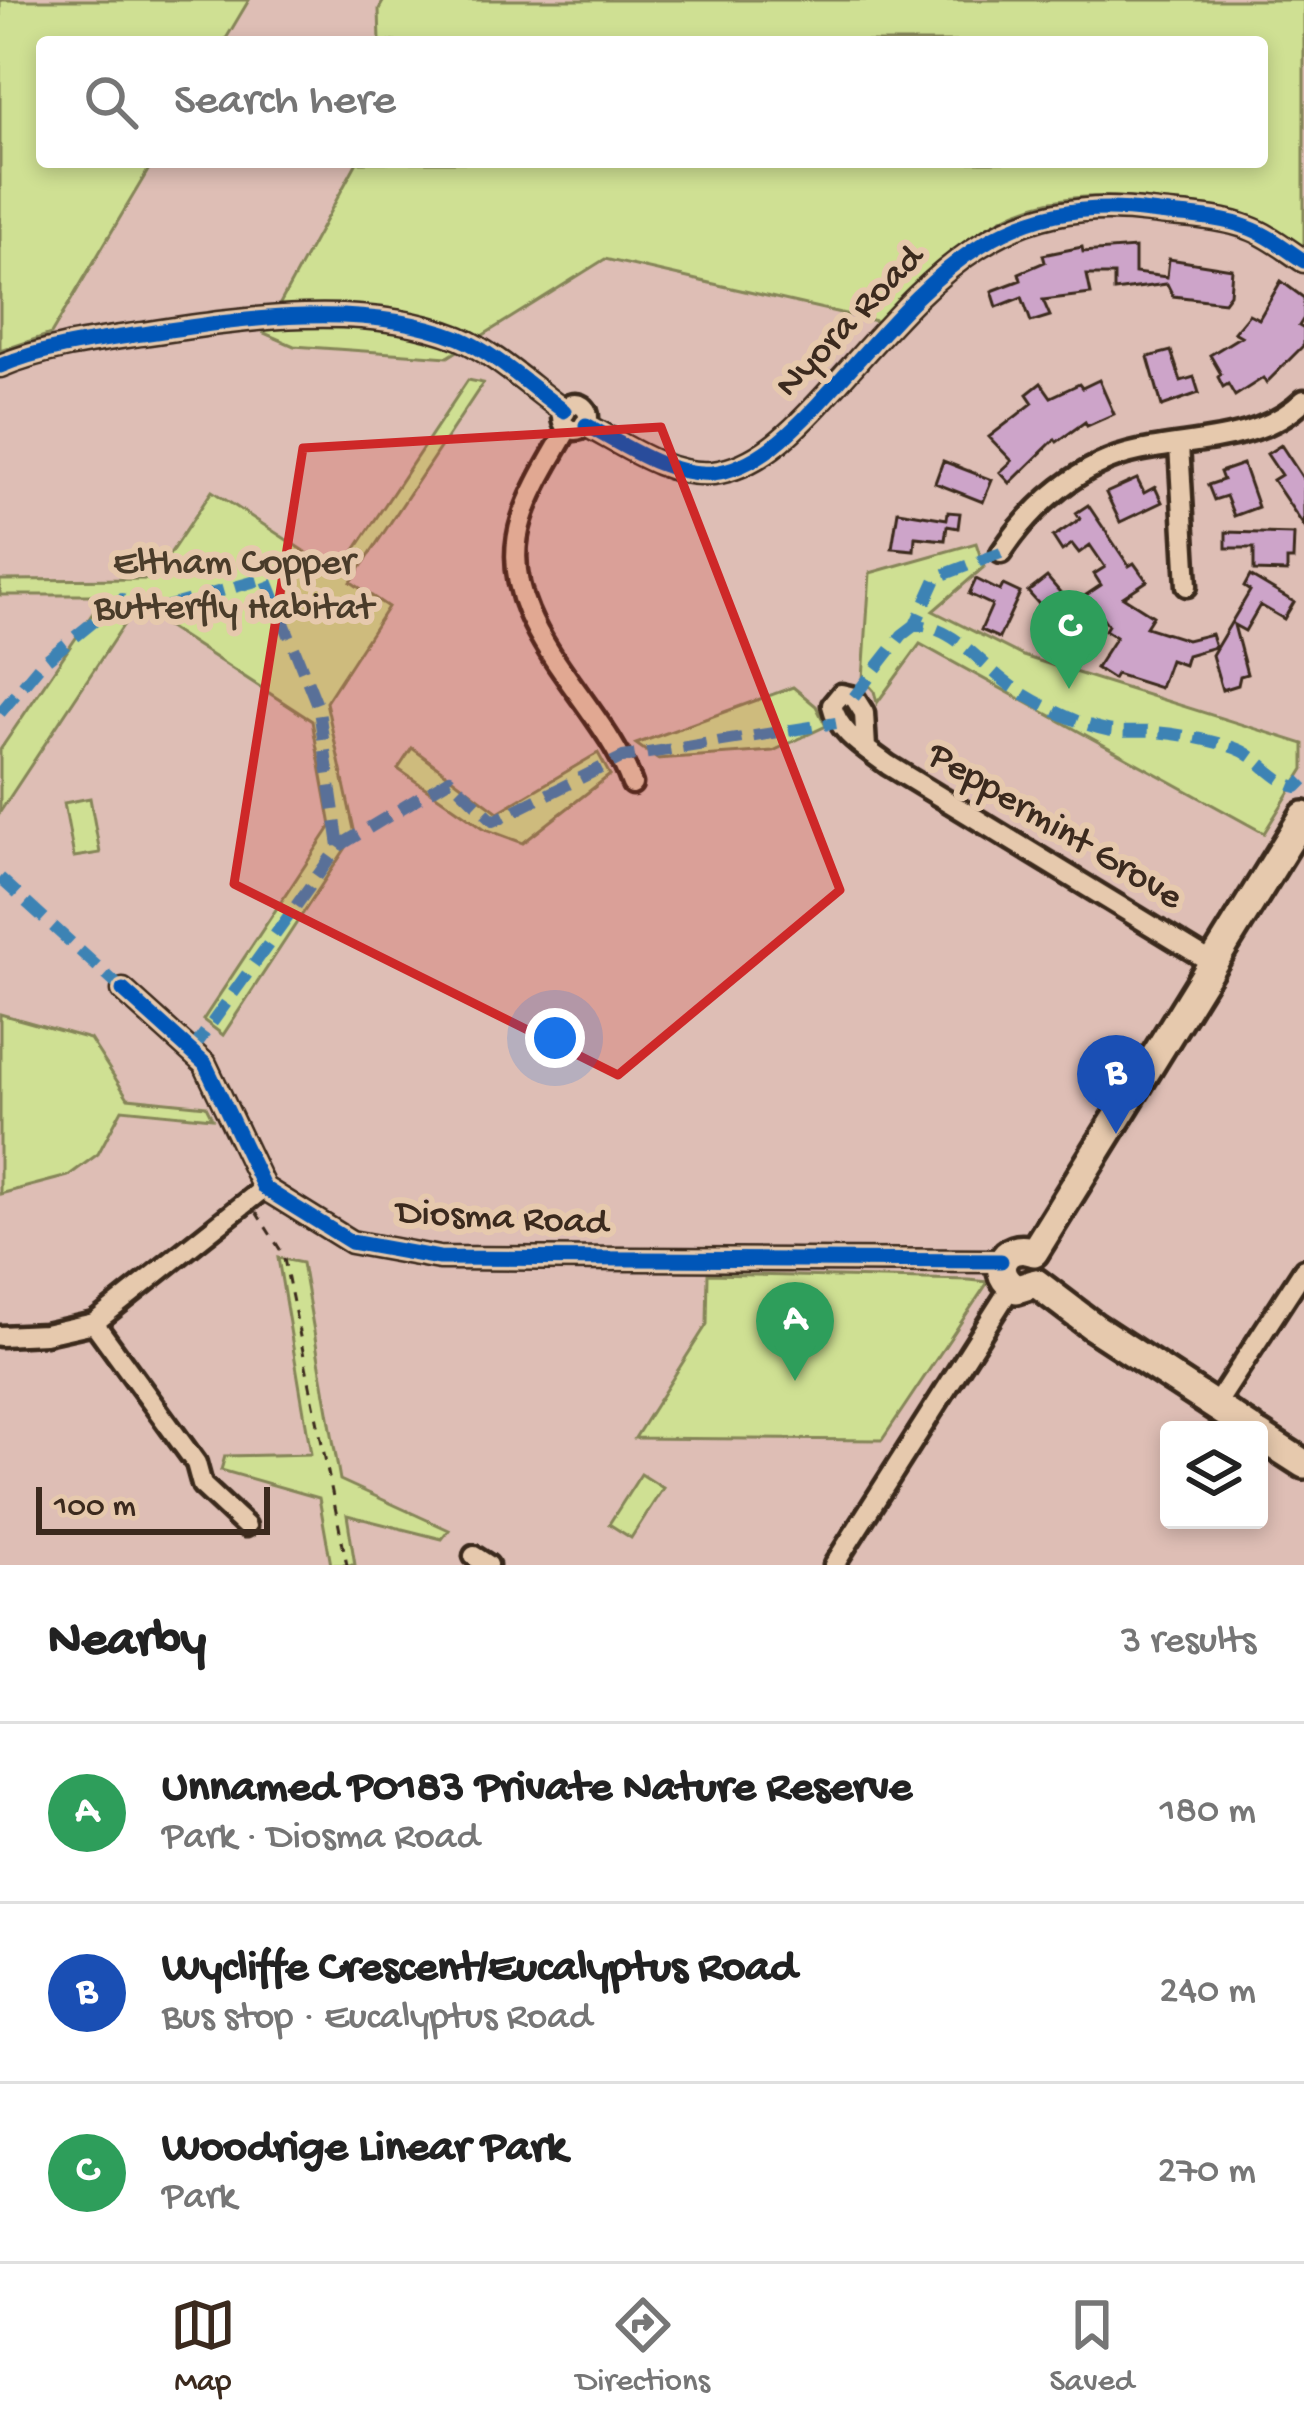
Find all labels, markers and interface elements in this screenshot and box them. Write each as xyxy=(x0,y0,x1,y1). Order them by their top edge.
search box xyxy=(36,36,1268,168)
icon: search xyxy=(78,69,144,135)
text: Search here xyxy=(174,76,396,129)
street label: Nyora Road xyxy=(767,235,937,409)
park label: Eltham Copper Butterfly Habitat xyxy=(93,542,377,633)
pin: C xyxy=(1030,590,1108,689)
street label: Peppermint Grove xyxy=(916,733,1191,923)
your location xyxy=(525,1008,585,1068)
pin: B xyxy=(1077,1035,1155,1134)
street label: Diosma Road xyxy=(392,1191,612,1249)
pin: A xyxy=(756,1282,834,1381)
map controls xyxy=(1160,1421,1268,1529)
button: layers xyxy=(1160,1421,1268,1529)
scale bar xyxy=(36,1481,270,1534)
text: 100 m xyxy=(54,1489,136,1527)
text: Nearby xyxy=(48,1613,206,1673)
text: 3 results xyxy=(1121,1620,1256,1666)
text: Unnamed P0183 Private Nature Reserve xyxy=(162,1763,912,1816)
text: A xyxy=(75,1790,99,1836)
text: 180 m xyxy=(1160,1790,1256,1836)
text: Park · Diosma Road xyxy=(162,1816,479,1862)
text: Wycliffe Crescent/Eucalyptus Road xyxy=(162,1943,797,1996)
text: B xyxy=(77,1970,97,2016)
text: 240 m xyxy=(1159,1970,1256,2016)
text: Bus stop · Eucalyptus Road xyxy=(162,1996,592,2042)
text: Woodrige Linear Park xyxy=(162,2123,567,2176)
text: C xyxy=(76,2150,98,2196)
text: 270 m xyxy=(1158,2150,1256,2196)
text: Park xyxy=(162,2176,236,2222)
tab: Map xyxy=(170,2292,236,2402)
tab: Directions xyxy=(576,2292,710,2402)
tab: Saved xyxy=(1050,2292,1134,2402)

